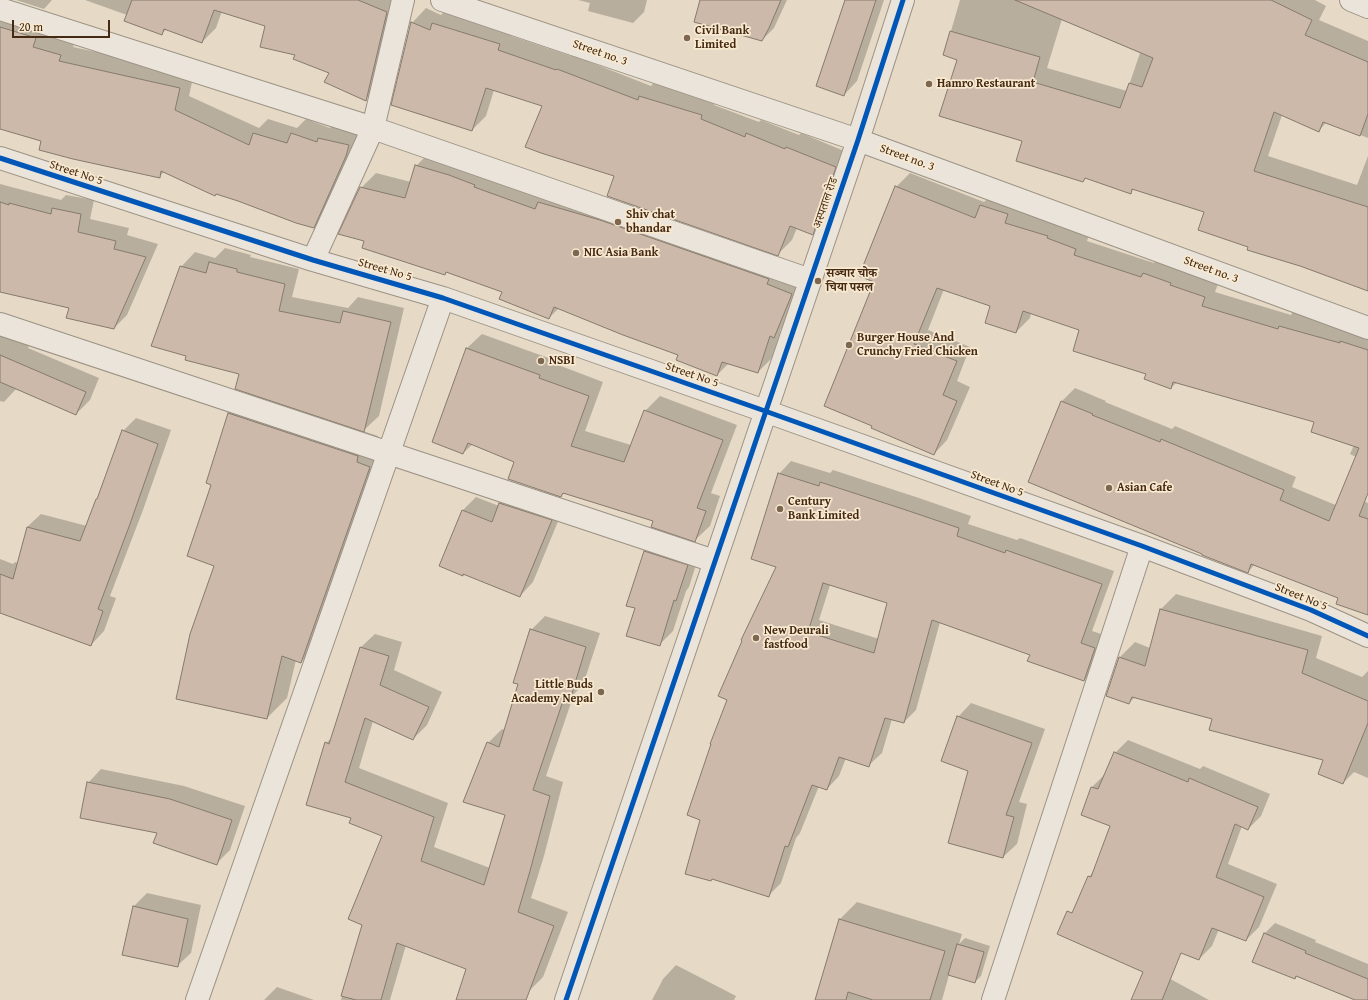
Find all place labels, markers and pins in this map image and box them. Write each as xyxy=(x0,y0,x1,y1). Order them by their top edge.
place label: Civil Bank Limited xyxy=(695,24,749,52)
marker: Civil Bank Limited xyxy=(682,33,692,43)
place label: Hamro Restaurant xyxy=(937,77,1035,91)
marker: Hamro Restaurant xyxy=(924,79,934,89)
place label: Shiv chat bhandar xyxy=(626,208,675,236)
marker: Shiv chat bhandar xyxy=(613,217,623,227)
place label: NIC Asia Bank xyxy=(584,246,658,260)
marker: NIC Asia Bank xyxy=(571,248,581,258)
place label: सञ्चार चोक चिया पसल xyxy=(826,267,877,295)
marker: सञ्चार चोक चिया पसल xyxy=(813,276,823,286)
place label: Burger House And Crunchy Fried Chicken xyxy=(857,331,978,359)
marker: Burger House And Crunchy Fried Chicken xyxy=(844,340,854,350)
place label: NSBI xyxy=(549,354,575,368)
marker: NSBI xyxy=(536,356,546,366)
place label: Asian Cafe xyxy=(1117,481,1172,495)
marker: Asian Cafe xyxy=(1104,483,1114,493)
place label: Century Bank Limited xyxy=(788,495,859,523)
marker: Century Bank Limited xyxy=(775,504,785,514)
place label: New Deurali fastfood xyxy=(764,624,829,652)
marker: New Deurali fastfood xyxy=(751,633,761,643)
place label: Little Buds Academy Nepal xyxy=(511,678,593,706)
marker: Little Buds Academy Nepal xyxy=(596,687,606,697)

